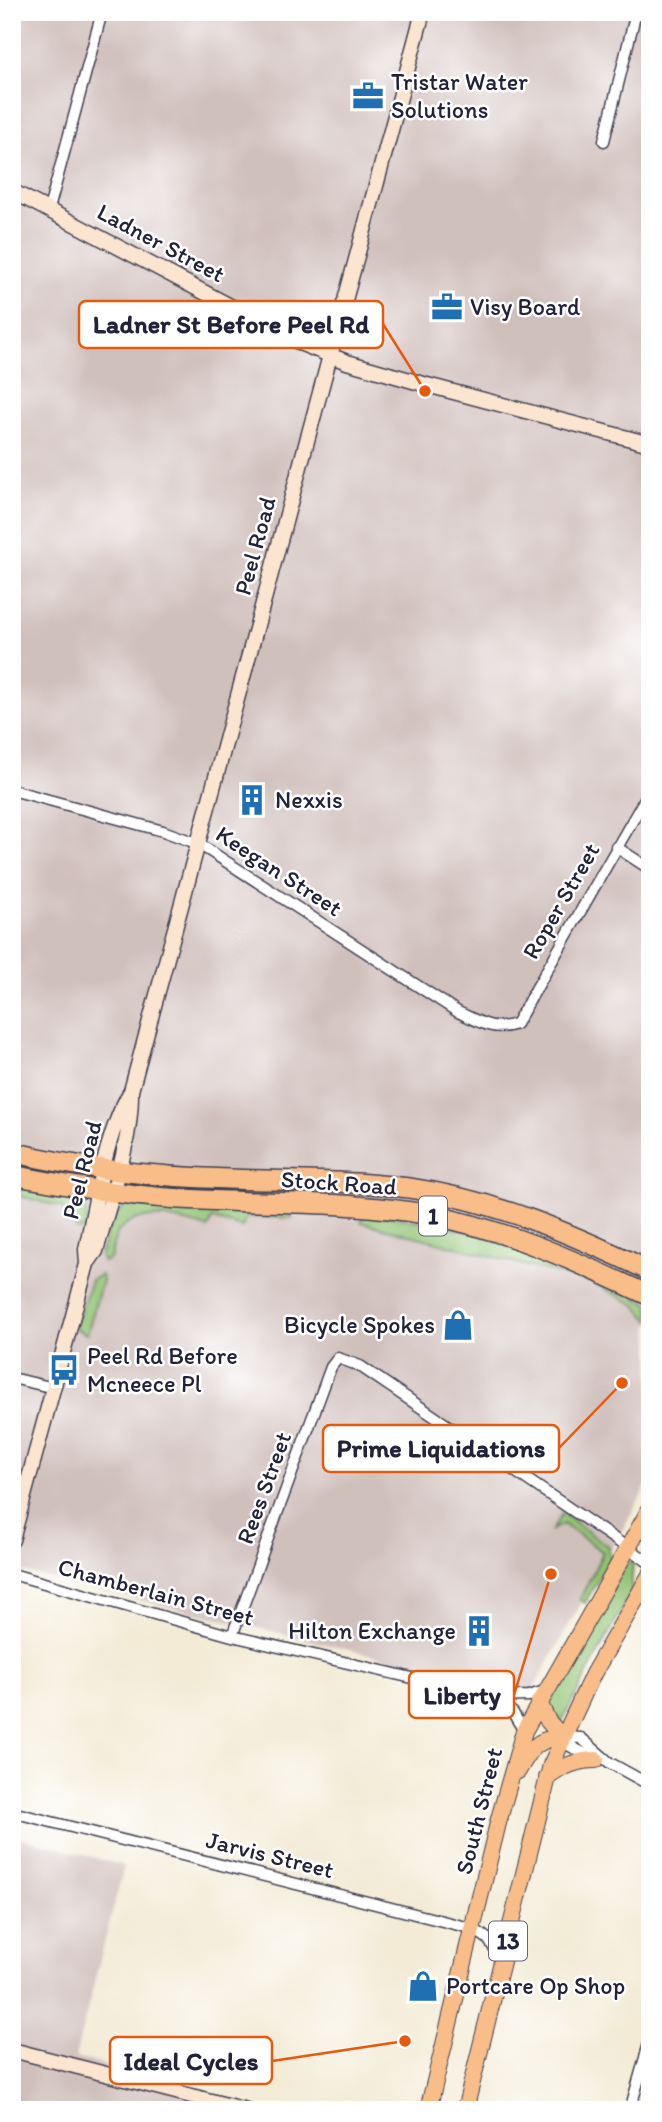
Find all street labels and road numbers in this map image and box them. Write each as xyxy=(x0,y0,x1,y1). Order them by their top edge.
street label: Ladner Street xyxy=(92,197,230,288)
street label: Peel Road xyxy=(228,493,282,598)
street label: Keegan Street xyxy=(211,819,348,922)
street label: Roper Street xyxy=(516,838,605,964)
street label: Peel Road xyxy=(55,1117,108,1222)
street label: Stock Road xyxy=(280,1164,398,1201)
road number: 1 xyxy=(419,1196,447,1236)
street label: Rees Street xyxy=(230,1428,297,1548)
street label: Chamberlain Street xyxy=(55,1551,257,1632)
street label: South Street xyxy=(449,1745,508,1877)
street label: Jarvis Street xyxy=(203,1825,337,1884)
road number: 13 xyxy=(489,1922,527,1960)

